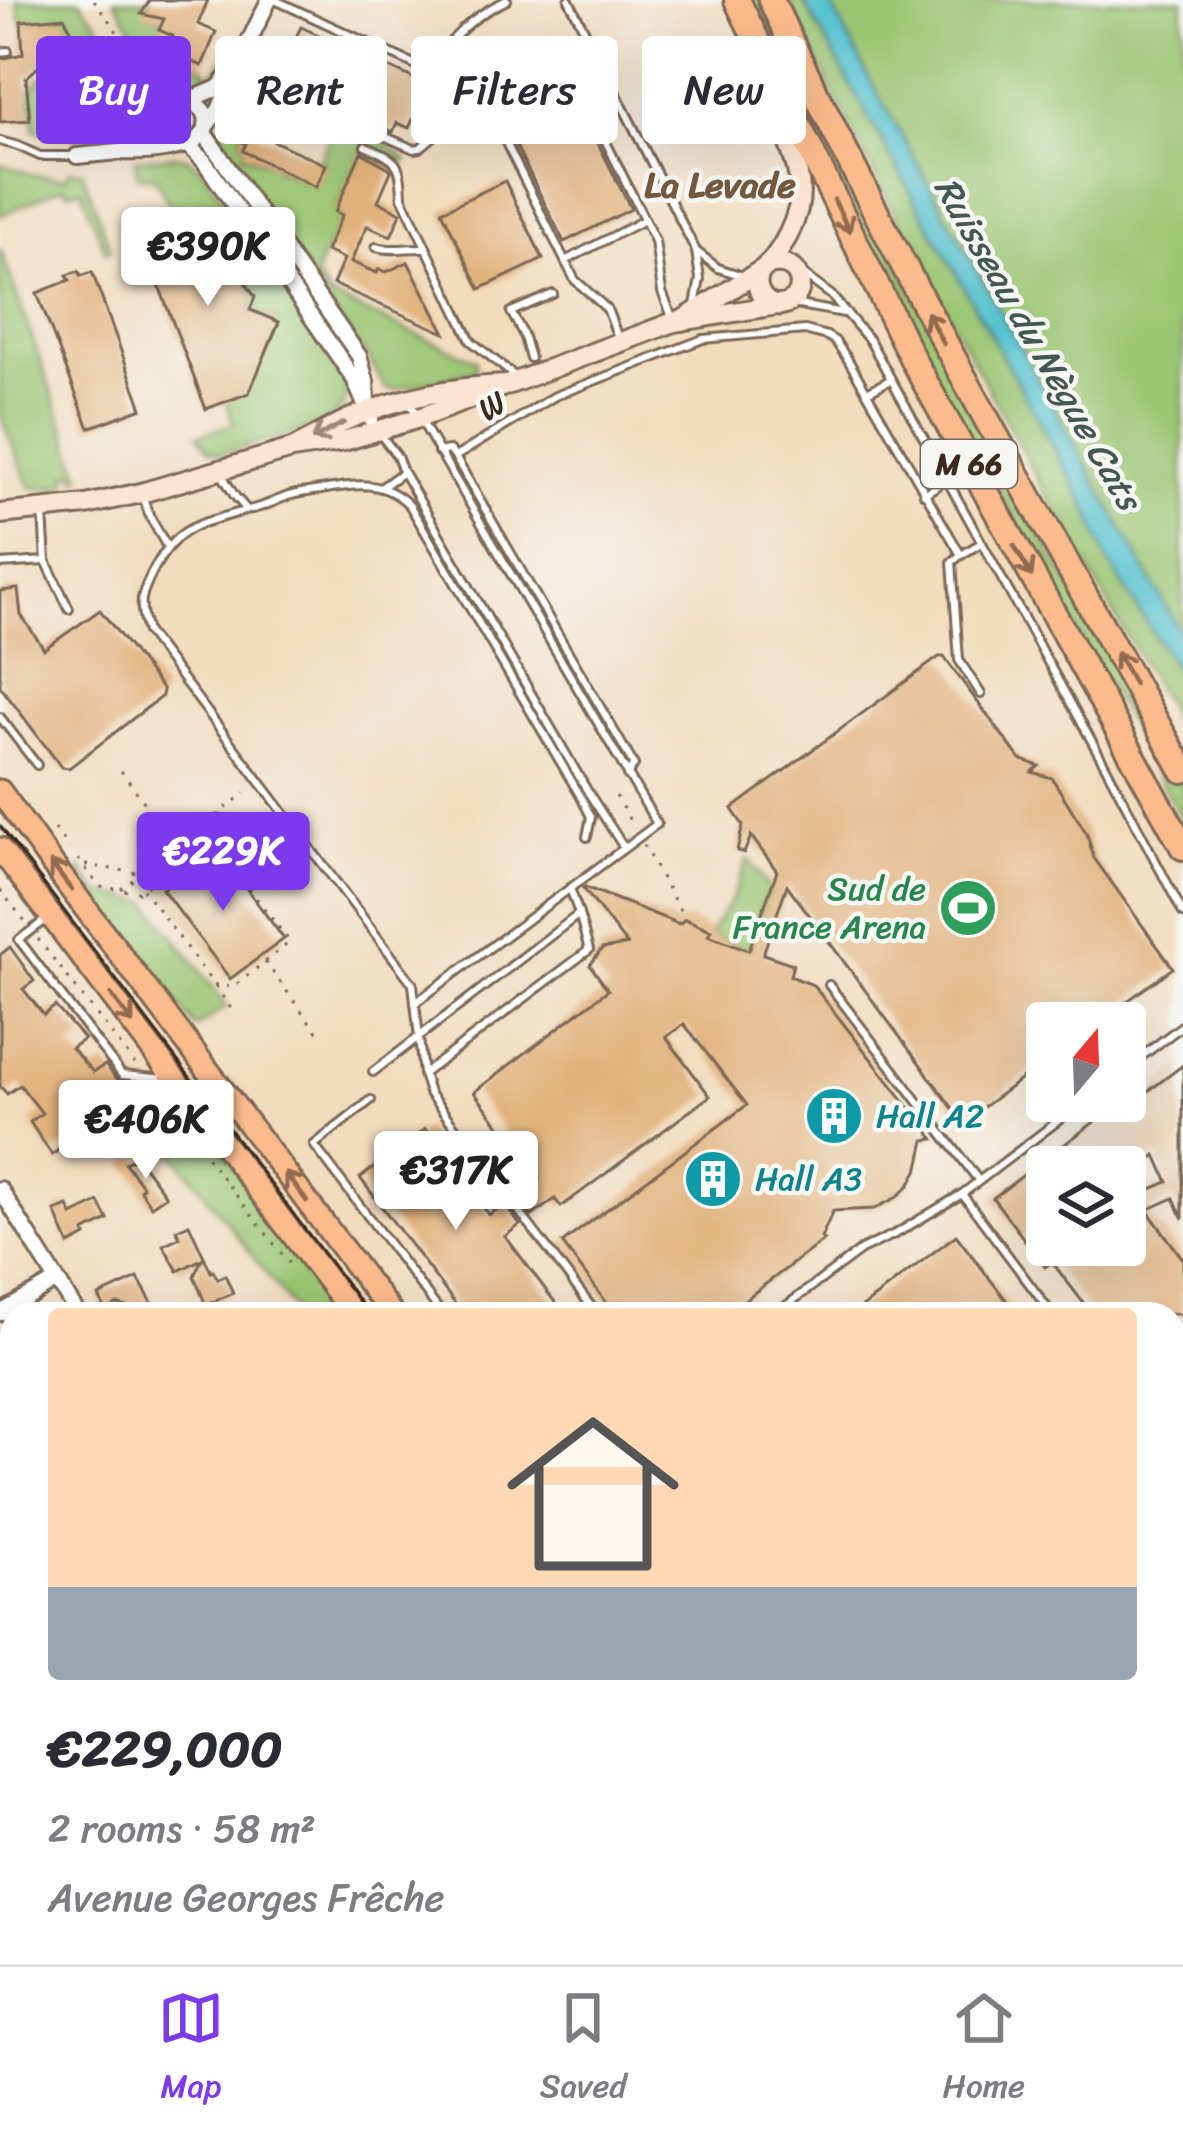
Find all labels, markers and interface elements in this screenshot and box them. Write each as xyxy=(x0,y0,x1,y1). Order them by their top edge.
chip: Buy xyxy=(36,36,191,144)
chip: Rent xyxy=(215,36,387,144)
chip: Filters xyxy=(411,36,618,144)
chip: New xyxy=(642,36,806,144)
district label: La Levade xyxy=(644,153,796,217)
water label: Ruisseau du Nègue Cats xyxy=(916,164,1162,525)
one-way arrow xyxy=(831,198,854,233)
pin: €390K xyxy=(124,207,292,309)
text: €390K xyxy=(148,211,268,280)
one-way arrow xyxy=(923,311,946,346)
street label: W xyxy=(466,374,519,437)
one-way arrow xyxy=(310,420,346,443)
road number: M 66 xyxy=(921,440,1017,488)
one-way arrow xyxy=(1012,543,1036,578)
one-way arrow xyxy=(1113,652,1137,687)
pin: €229K xyxy=(139,812,307,914)
text: €229K xyxy=(164,816,282,885)
one-way arrow xyxy=(49,860,74,893)
place label: Sud de France Arena xyxy=(733,860,926,956)
sports icon: Sud de France Arena xyxy=(937,877,999,939)
one-way arrow xyxy=(108,992,134,1025)
north arrow xyxy=(1026,1002,1146,1122)
map controls xyxy=(1026,1002,1146,1266)
pin: €406K xyxy=(62,1080,230,1182)
text: €406K xyxy=(86,1084,206,1153)
building icon: Hall A2 xyxy=(803,1085,865,1147)
place label: Hall A2 xyxy=(876,1087,984,1145)
pin: €317K xyxy=(372,1131,540,1233)
text: €317K xyxy=(401,1135,511,1204)
button: layers xyxy=(1026,1146,1146,1266)
building icon: Hall A3 xyxy=(682,1148,744,1210)
place label: Hall A3 xyxy=(755,1150,862,1208)
one-way arrow xyxy=(284,1171,309,1204)
icon: home xyxy=(485,1386,701,1602)
text: €229,000 xyxy=(48,1704,282,1794)
text: 2 rooms · 58 m² xyxy=(48,1794,316,1863)
text: Avenue Georges Frêche xyxy=(48,1863,445,1932)
tab: Map xyxy=(158,1985,224,2115)
tab: Saved xyxy=(540,1985,627,2115)
tab: Home xyxy=(943,1985,1025,2115)

